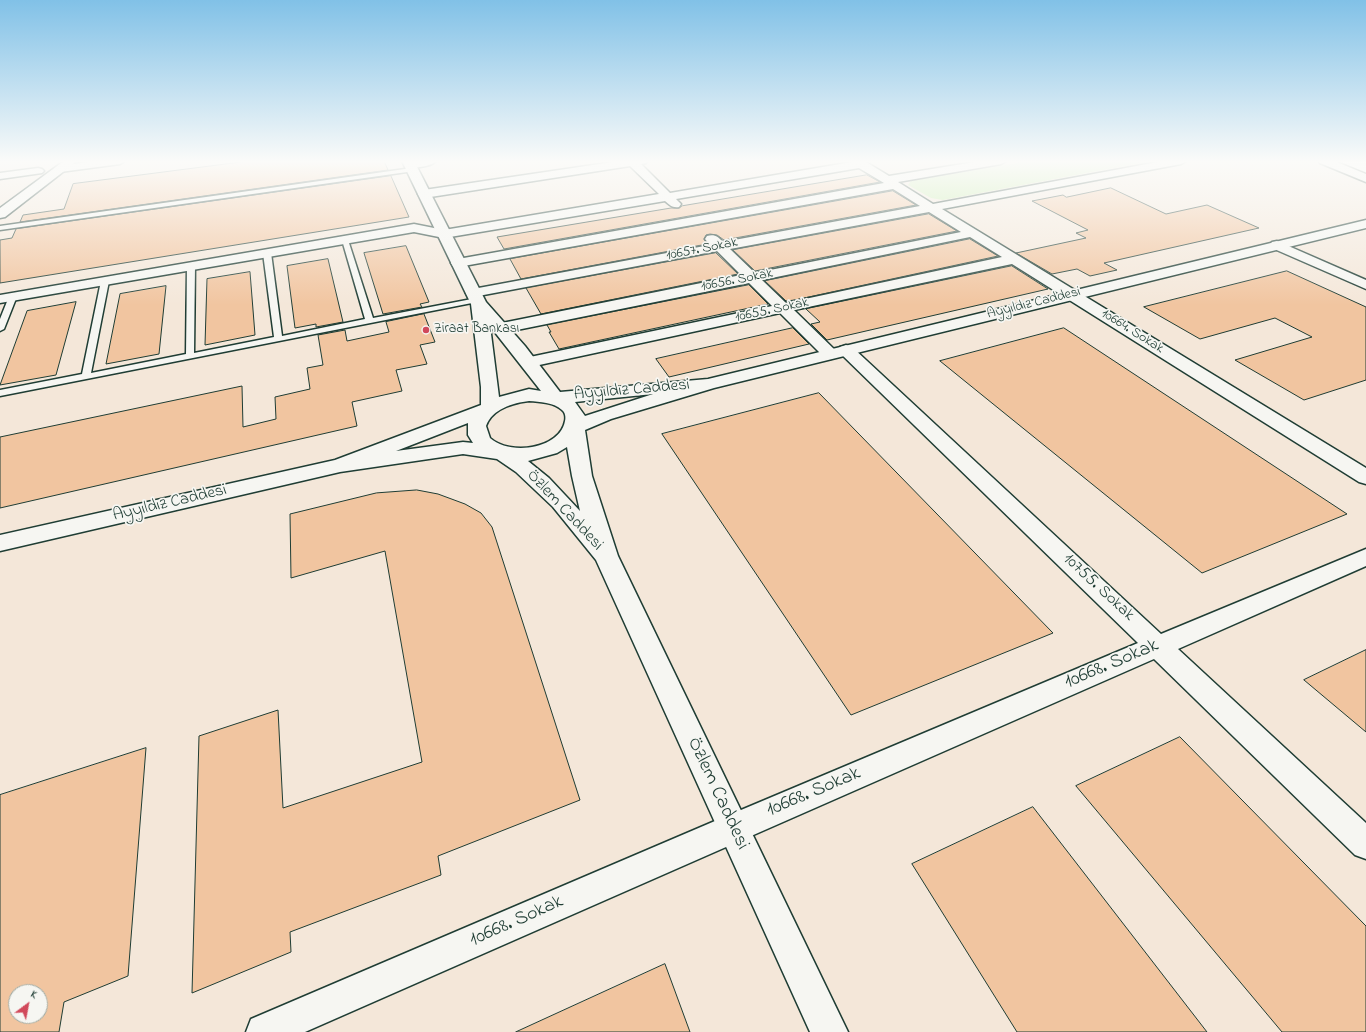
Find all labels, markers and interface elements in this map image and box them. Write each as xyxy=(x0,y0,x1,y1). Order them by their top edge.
street label: 10657. Sokak xyxy=(665,235,739,265)
street label: 10656. Sokak xyxy=(700,266,774,296)
street label: Ayyıldız Caddesi xyxy=(986,284,1082,324)
street label: 10655. Sokak xyxy=(734,295,810,327)
street label: 10664. Sokak xyxy=(1098,306,1166,358)
place label: Ziraat Bankası xyxy=(434,322,519,338)
marker: Ziraat Bankası xyxy=(421,325,431,335)
street label: Ayyıldız Caddesi xyxy=(573,376,691,406)
street label: Özlem Caddesi xyxy=(521,466,607,556)
street label: Ayyıldız Caddesi xyxy=(111,481,229,527)
street label: 10755. Sokak xyxy=(1058,550,1138,626)
street label: 10668. Sokak xyxy=(1061,634,1163,696)
street label: Özlem Caddesi xyxy=(680,734,754,854)
street label: 10668. Sokak xyxy=(763,762,865,824)
street label: 10668. Sokak xyxy=(466,891,568,953)
north arrow xyxy=(8,984,48,1024)
text: K xyxy=(27,986,40,1003)

